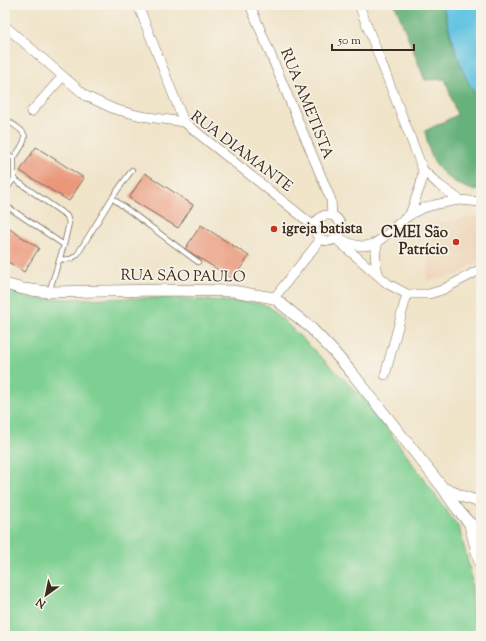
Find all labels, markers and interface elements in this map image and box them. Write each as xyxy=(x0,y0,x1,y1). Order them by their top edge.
scale bar xyxy=(332,26,414,52)
text: 50 m xyxy=(337,32,361,50)
street label: RUA AMETISTA xyxy=(274,46,338,162)
street label: RUA DIAMANTE xyxy=(186,107,296,197)
place label: igreja batista xyxy=(282,219,363,240)
place label: CMEI São Patrício xyxy=(381,223,448,261)
marker: igreja batista xyxy=(269,224,279,234)
marker: CMEI São Patrício xyxy=(451,237,461,247)
street label: RUA SÃO PAULO xyxy=(120,264,246,289)
north arrow xyxy=(26,575,66,615)
text: N xyxy=(33,593,50,612)

